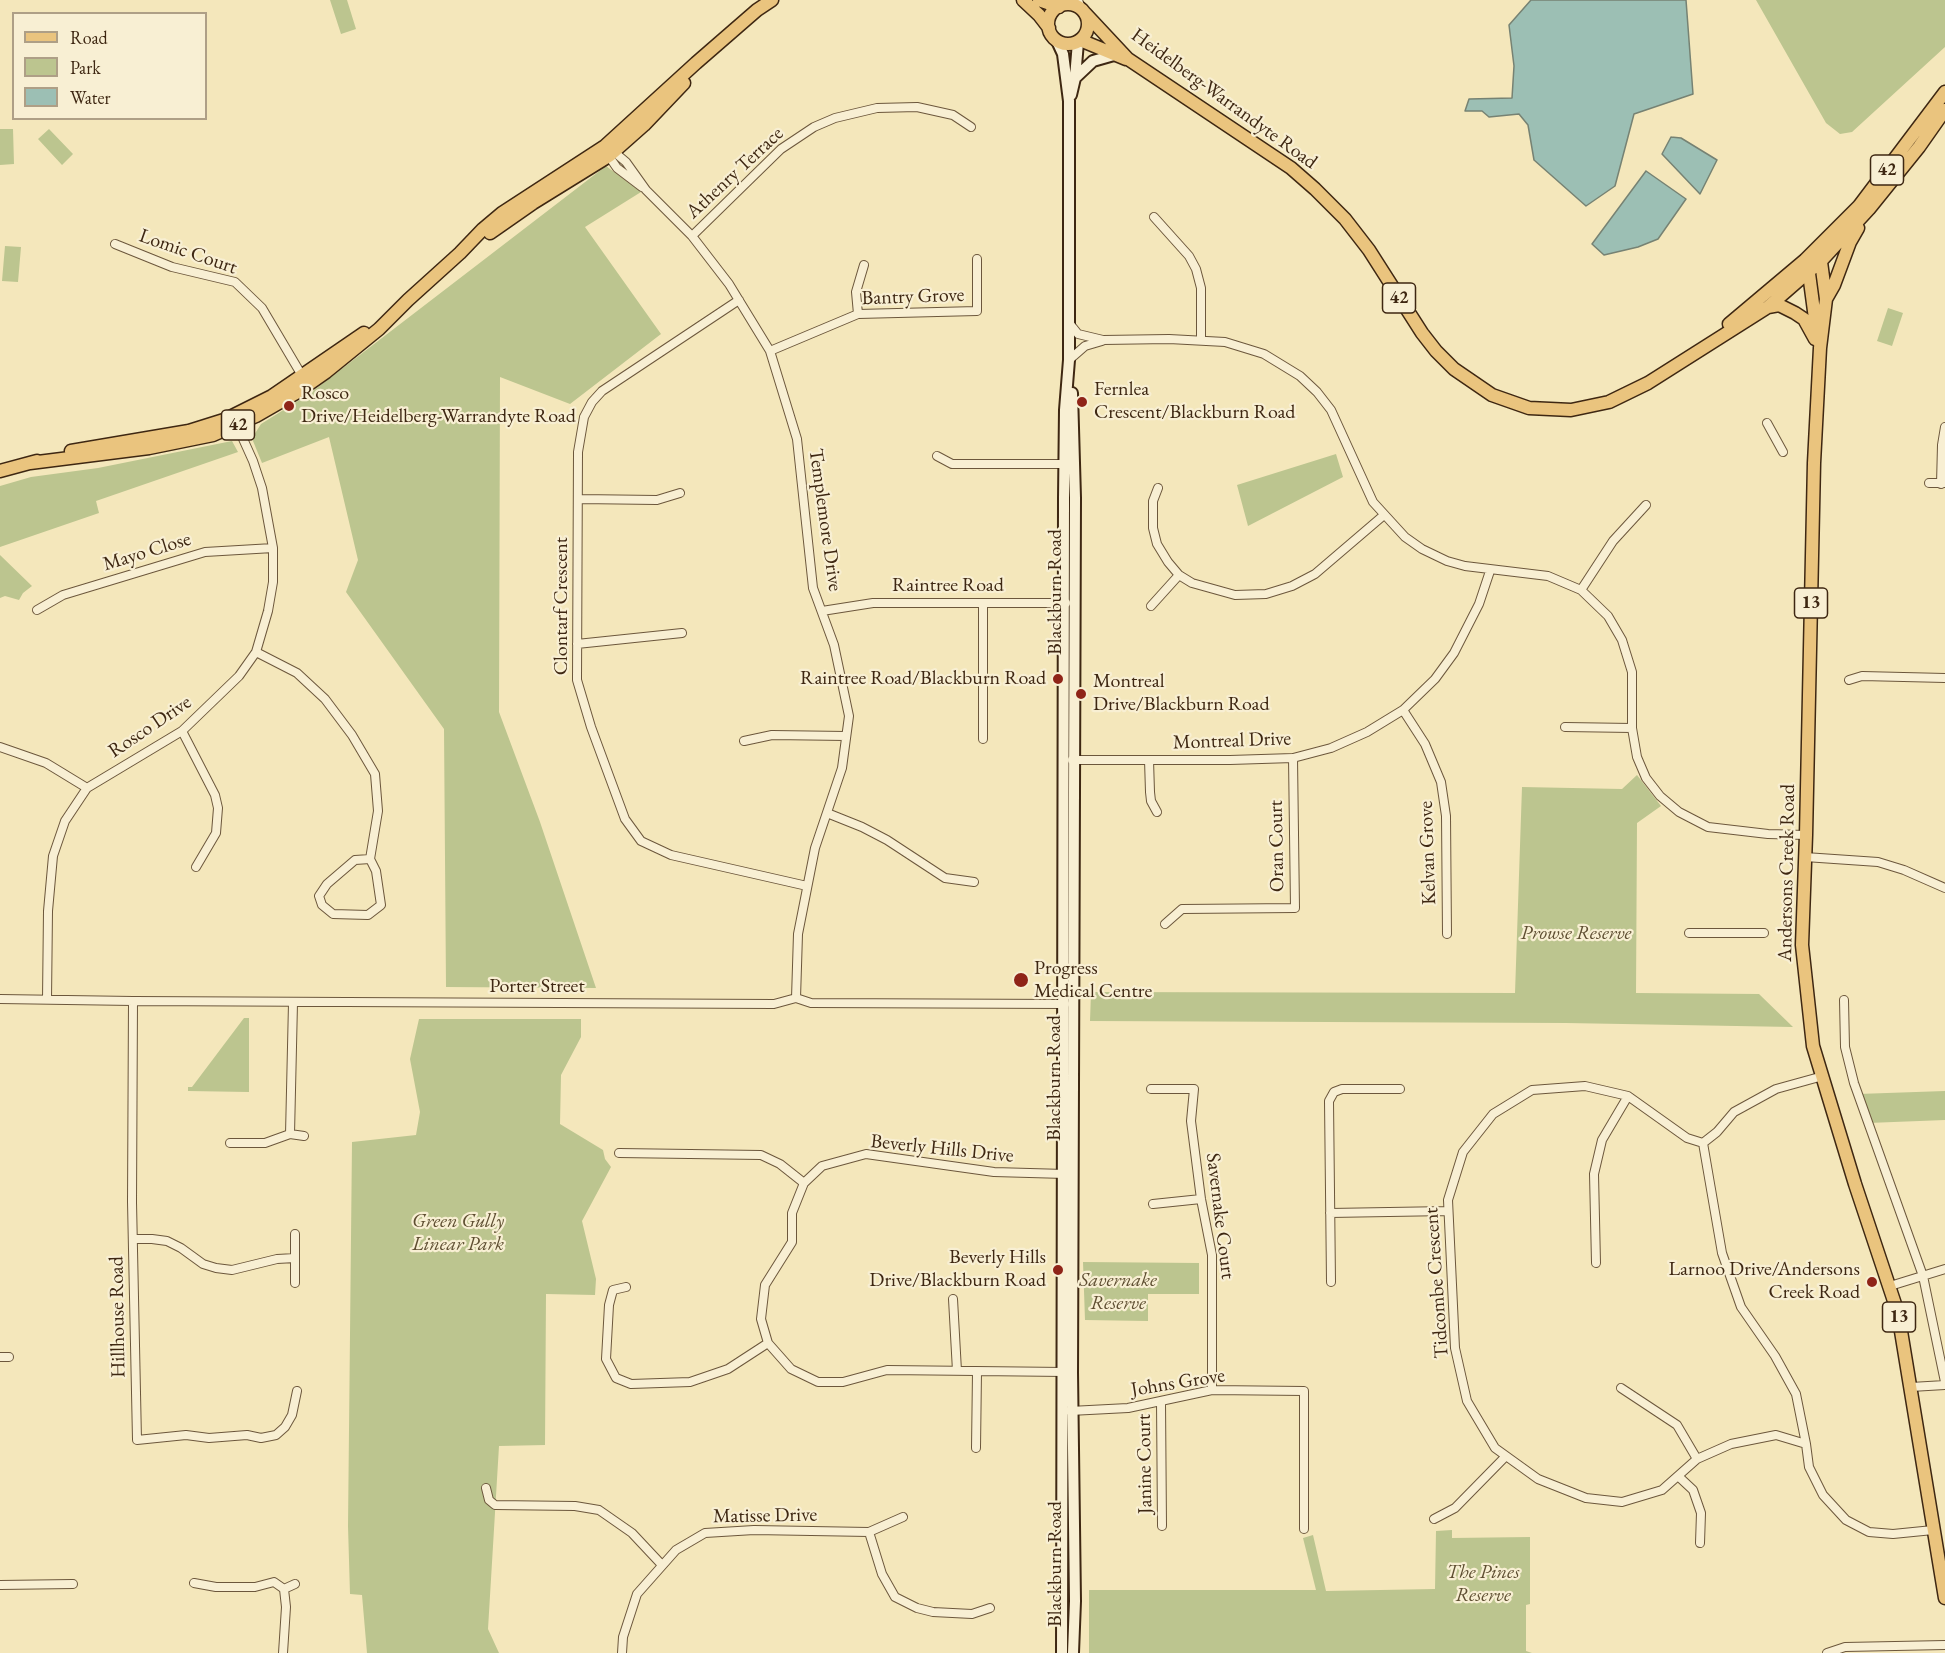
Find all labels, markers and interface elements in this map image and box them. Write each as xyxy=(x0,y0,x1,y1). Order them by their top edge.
legend xyxy=(12,12,207,120)
street label: Heidelberg-Warrandyte Road xyxy=(1126,23,1322,175)
text: Road xyxy=(70,26,108,49)
text: Park xyxy=(70,56,101,79)
text: Water xyxy=(70,86,111,109)
street label: Athenry Terrace xyxy=(681,122,789,224)
road number: 42 xyxy=(1870,155,1904,185)
street label: Lomic Court xyxy=(136,224,240,280)
street label: Bantry Grove xyxy=(861,283,965,311)
road number: 42 xyxy=(1382,283,1416,313)
place label: Fernlea Crescent/Blackburn Road xyxy=(1094,378,1295,425)
place label: Rosco Drive/Heidelberg-Warrandyte Road xyxy=(301,382,576,429)
marker: Fernlea Crescent/Blackburn Road xyxy=(1075,395,1089,409)
marker: Rosco Drive/Heidelberg-Warrandyte Road xyxy=(282,399,296,413)
road number: 42 xyxy=(222,410,254,440)
street label: Templemore Drive xyxy=(803,447,847,593)
street label: Mayo Close xyxy=(100,527,194,577)
street label: Blackburn Road xyxy=(1044,529,1068,655)
street label: Clontarf Crescent xyxy=(550,537,574,675)
street label: Raintree Road xyxy=(892,574,1004,598)
road number: 13 xyxy=(1794,588,1828,618)
place label: Raintree Road/Blackburn Road xyxy=(800,667,1046,691)
place label: Montreal Drive/Blackburn Road xyxy=(1093,670,1270,717)
marker: Raintree Road/Blackburn Road xyxy=(1051,672,1065,686)
marker: Montreal Drive/Blackburn Road xyxy=(1074,687,1088,701)
street label: Rosco Drive xyxy=(104,690,196,764)
street label: Montreal Drive xyxy=(1172,727,1292,755)
street label: Andersons Creek Road xyxy=(1773,784,1801,962)
street label: Oran Court xyxy=(1264,800,1290,892)
street label: Kelvan Grove xyxy=(1414,801,1442,905)
park label: Prowse Reserve xyxy=(1521,922,1631,946)
place label: Progress Medical Centre xyxy=(1034,957,1152,1004)
marker: Progress Medical Centre xyxy=(1012,971,1030,989)
street label: Porter Street xyxy=(489,975,585,999)
street label: Blackburn Road xyxy=(1043,1015,1067,1141)
street label: Beverly Hills Drive xyxy=(869,1130,1015,1168)
street label: Savernake Court xyxy=(1200,1152,1240,1280)
street label: Tidcombe Crescent xyxy=(1420,1207,1454,1359)
park label: Green Gully Linear Park xyxy=(412,1210,504,1257)
place label: Beverly Hills Drive/Blackburn Road xyxy=(869,1246,1046,1293)
street label: Hillhouse Road xyxy=(105,1256,131,1378)
place label: Larnoo Drive/Andersons Creek Road xyxy=(1668,1258,1860,1305)
marker: Beverly Hills Drive/Blackburn Road xyxy=(1051,1263,1065,1277)
park label: Savernake Reserve xyxy=(1079,1269,1157,1316)
marker: Larnoo Drive/Andersons Creek Road xyxy=(1865,1275,1879,1289)
road number: 13 xyxy=(1882,1302,1916,1332)
street label: Johns Grove xyxy=(1129,1364,1227,1402)
street label: Janine Court xyxy=(1132,1414,1158,1514)
street label: Blackburn Road xyxy=(1044,1501,1068,1627)
street label: Matisse Drive xyxy=(713,1503,817,1529)
park label: The Pines Reserve xyxy=(1447,1561,1519,1608)

